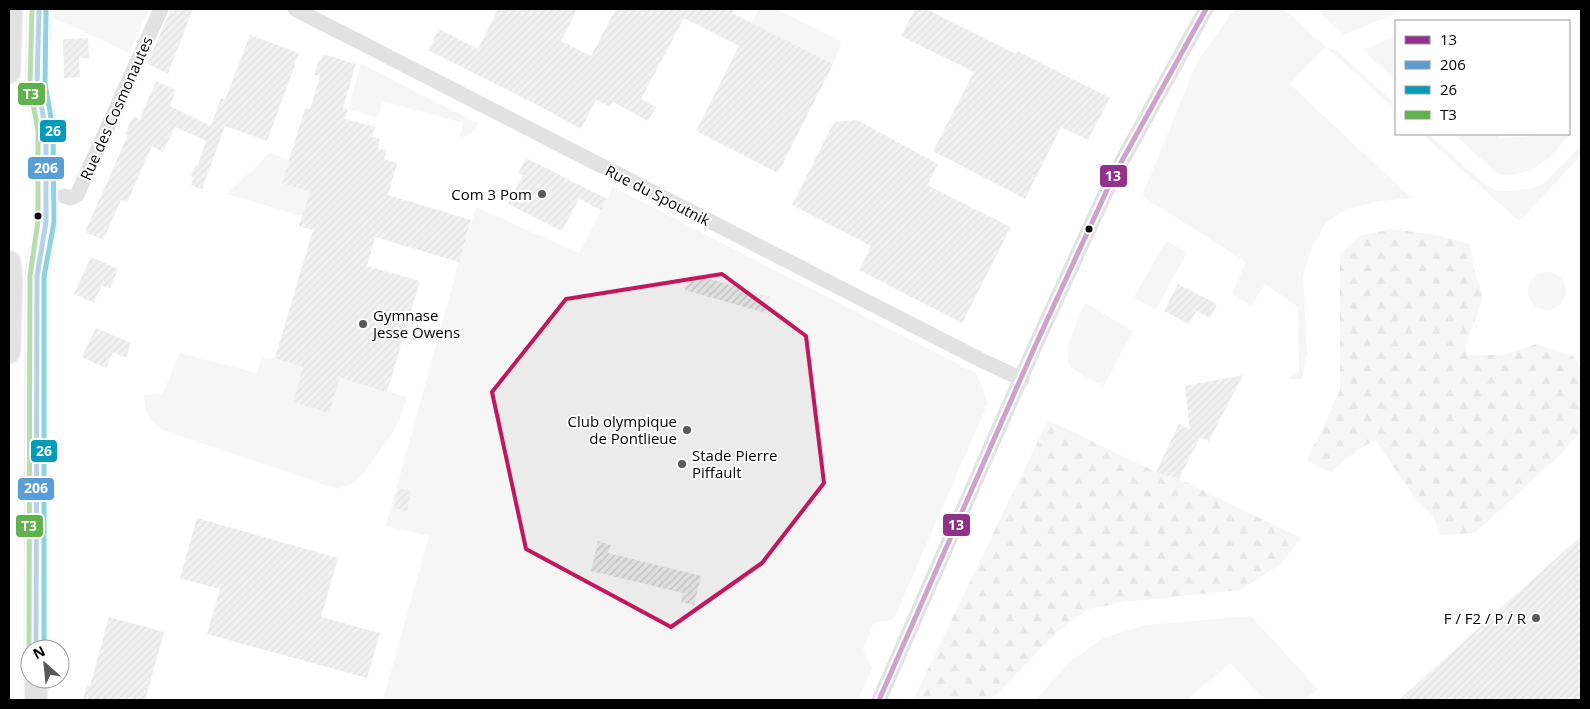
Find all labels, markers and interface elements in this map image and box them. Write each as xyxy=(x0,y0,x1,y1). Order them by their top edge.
legend xyxy=(1395,20,1570,135)
text: 13 xyxy=(1440,29,1457,49)
street label: Rue des Cosmonautes xyxy=(75,33,157,183)
text: 206 xyxy=(1440,54,1466,74)
text: 26 xyxy=(1440,79,1457,99)
line badge: T3 xyxy=(17,82,46,106)
text: T3 xyxy=(23,84,39,103)
text: T3 xyxy=(1440,104,1457,124)
line badge: 26 xyxy=(39,119,67,143)
text: 26 xyxy=(45,121,61,140)
line badge: 206 xyxy=(27,156,65,180)
text: 206 xyxy=(34,158,58,177)
street label: Rue du Spoutnik xyxy=(602,160,714,230)
line badge: 13 xyxy=(1099,164,1128,188)
text: 13 xyxy=(1105,166,1121,185)
place label: Com 3 Pom xyxy=(451,184,532,204)
marker: Com 3 Pom xyxy=(536,188,548,200)
unlabelled marker xyxy=(33,211,43,221)
unlabelled marker xyxy=(1084,224,1094,234)
place label: Gymnase Jesse Owens xyxy=(371,305,460,342)
marker: Gymnase Jesse Owens xyxy=(357,318,369,330)
place label: Club olympique de Pontlieue xyxy=(568,411,677,448)
marker: Club olympique de Pontlieue xyxy=(681,424,693,436)
line badge: 26 xyxy=(30,439,58,463)
text: 26 xyxy=(36,441,52,460)
place label: Stade Pierre Piffault xyxy=(692,445,777,482)
marker: Stade Pierre Piffault xyxy=(676,458,688,470)
line badge: 206 xyxy=(17,477,55,501)
text: 206 xyxy=(24,478,48,497)
line badge: 13 xyxy=(942,513,971,537)
line badge: T3 xyxy=(15,514,44,538)
text: 13 xyxy=(948,515,964,534)
text: T3 xyxy=(21,516,37,535)
place label: F / F2 / P / R xyxy=(1444,608,1527,628)
marker: F / F2 / P / R xyxy=(1530,612,1542,624)
north arrow xyxy=(20,639,70,689)
text: N xyxy=(29,641,48,663)

